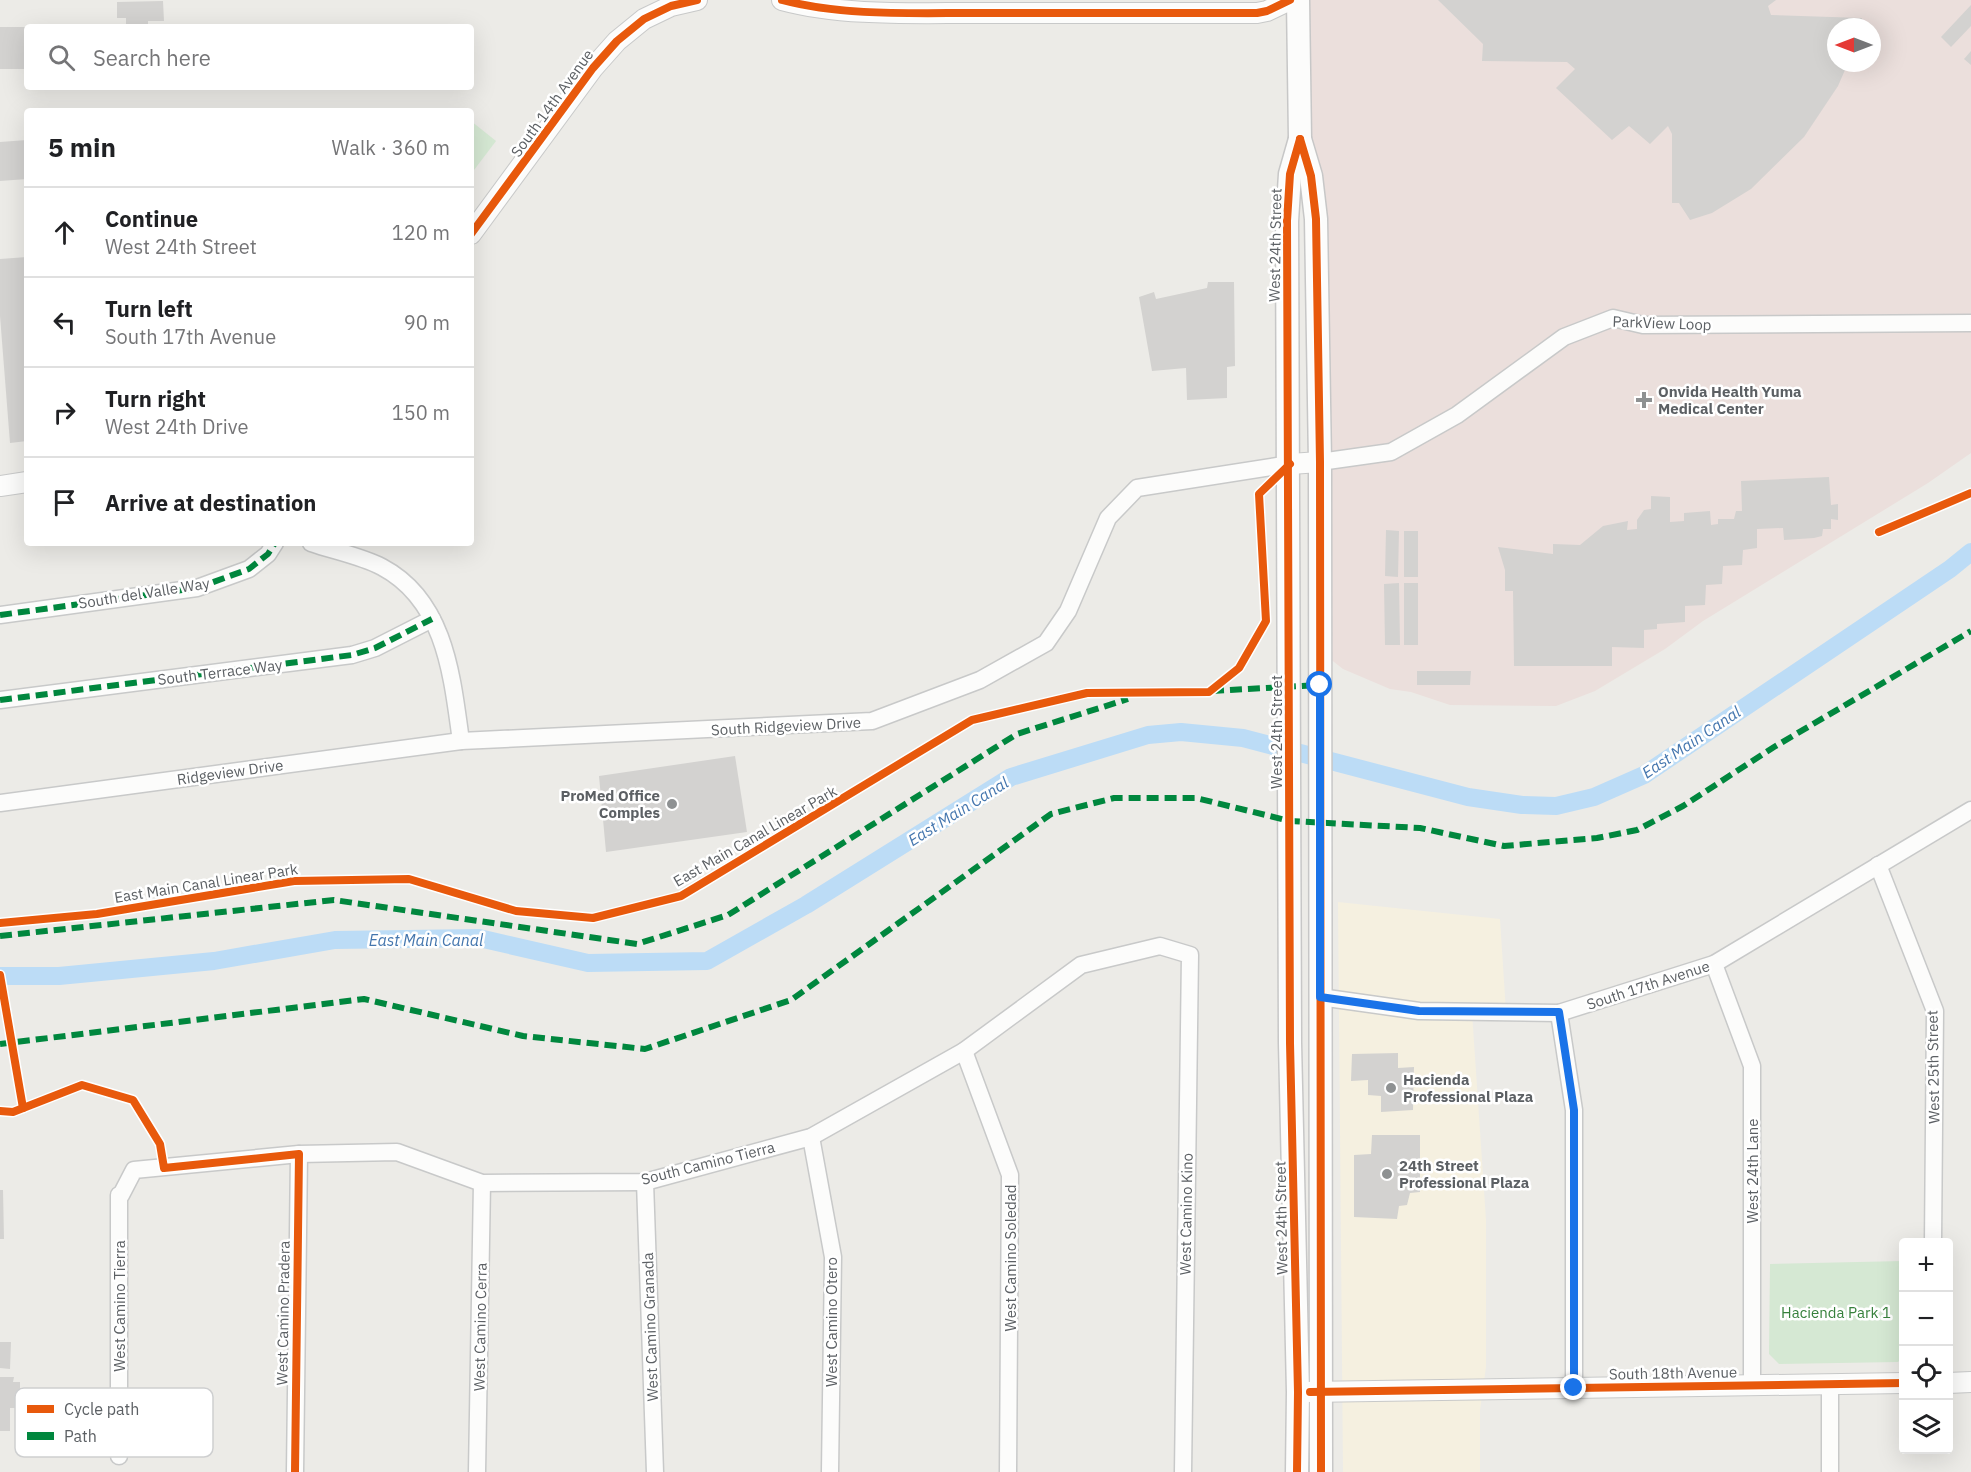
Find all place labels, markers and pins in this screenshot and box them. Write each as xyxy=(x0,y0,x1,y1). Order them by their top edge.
place label: Onvida Health Yuma Medical Center xyxy=(1658,382,1802,418)
marker: Onvida Health Yuma Medical Center xyxy=(1635,391,1653,409)
place label: ProMed Office Comples xyxy=(560,786,660,822)
marker: ProMed Office Comples xyxy=(665,797,679,811)
place label: Hacienda Professional Plaza xyxy=(1403,1070,1534,1106)
marker: Hacienda Professional Plaza xyxy=(1384,1081,1398,1095)
place label: 24th Street Professional Plaza xyxy=(1399,1156,1530,1192)
marker: 24th Street Professional Plaza xyxy=(1380,1167,1394,1181)

